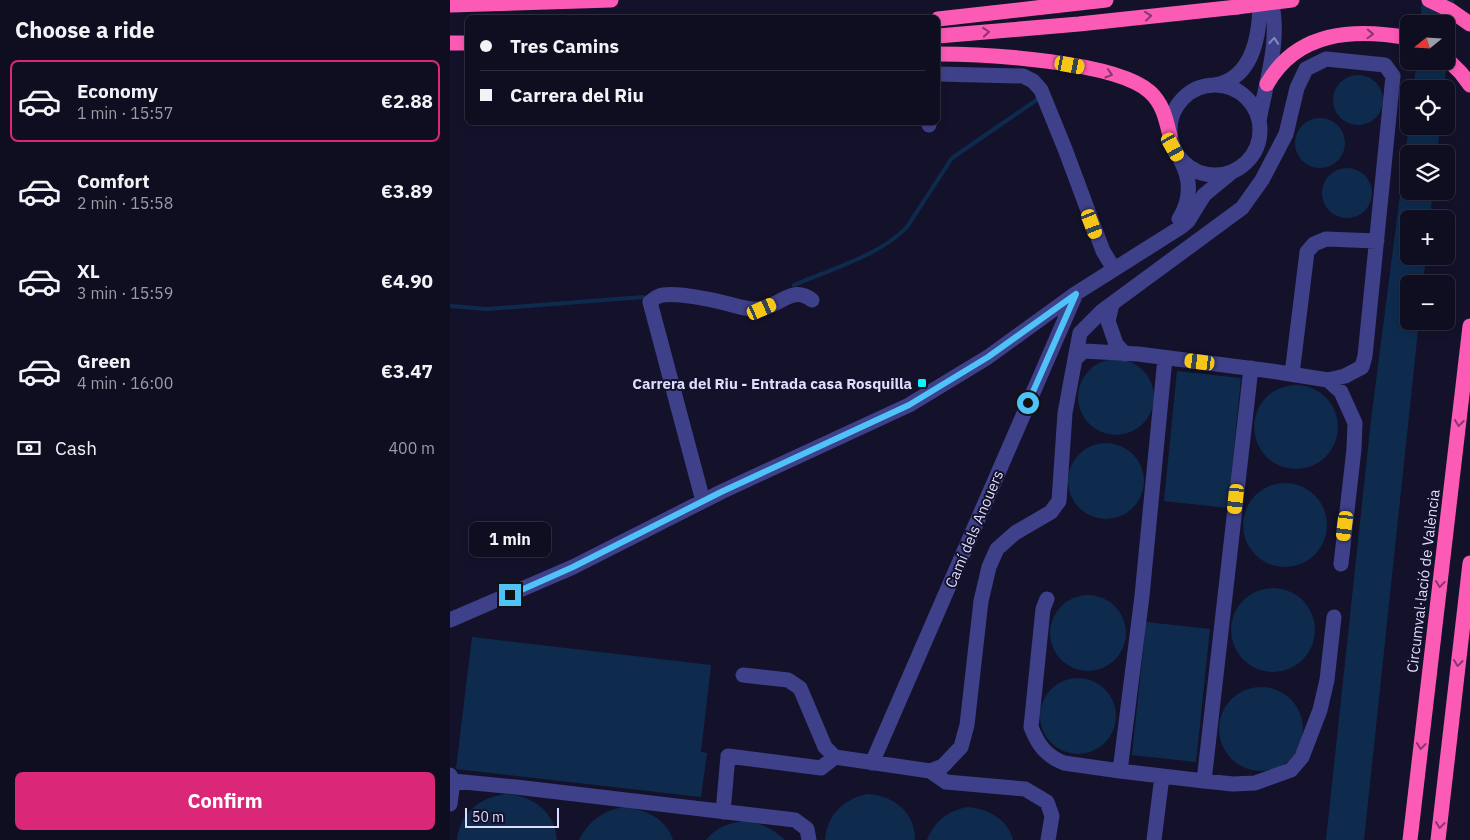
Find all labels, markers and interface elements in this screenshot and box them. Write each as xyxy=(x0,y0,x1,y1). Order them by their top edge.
one-way arrow xyxy=(1144,11,1152,22)
text: Choose a ride xyxy=(15,15,155,44)
north arrow xyxy=(1400,15,1455,70)
map controls xyxy=(1400,15,1455,330)
one-way arrow xyxy=(982,27,990,38)
one-way arrow xyxy=(1367,28,1375,39)
text: Tres Camins xyxy=(510,34,619,58)
one-way arrow xyxy=(1269,36,1280,44)
car xyxy=(1053,55,1086,75)
one-way arrow xyxy=(1104,68,1112,78)
icon: car xyxy=(17,79,62,124)
text: Economy xyxy=(77,79,158,103)
button: locate xyxy=(1400,80,1455,135)
text: Carrera del Riu xyxy=(510,83,644,107)
text: €2.88 xyxy=(381,89,433,113)
text: 1 min · 15:57 xyxy=(77,103,173,123)
car xyxy=(1159,130,1186,164)
button: layers xyxy=(1400,145,1455,200)
icon: car xyxy=(17,169,62,214)
text: Comfort xyxy=(77,169,150,193)
text: €3.89 xyxy=(381,179,433,203)
text: 2 min · 15:58 xyxy=(77,193,173,213)
car xyxy=(1079,207,1104,241)
button: + xyxy=(1400,210,1455,265)
icon: car xyxy=(17,259,62,304)
text: XL xyxy=(77,259,100,283)
text: €4.90 xyxy=(381,269,433,293)
button: − xyxy=(1400,275,1455,330)
text: 3 min · 15:59 xyxy=(77,283,173,303)
car xyxy=(745,296,778,322)
icon: car xyxy=(17,349,62,394)
text: Green xyxy=(77,349,131,373)
car xyxy=(1184,353,1215,371)
text: €3.47 xyxy=(381,359,433,383)
text: 4 min · 16:00 xyxy=(77,373,173,393)
place label: Carrera del Riu - Entrada casa Rosquilla xyxy=(632,374,912,393)
marker: Carrera del Riu - Entrada casa Rosquilla xyxy=(916,377,928,389)
route start xyxy=(1017,392,1039,414)
one-way arrow xyxy=(1454,419,1465,427)
icon: cash xyxy=(15,434,43,462)
text: Cash xyxy=(55,436,97,460)
text: 400 m xyxy=(388,438,435,458)
street label: Camí dels Anouers xyxy=(941,467,1007,591)
car xyxy=(1226,483,1245,515)
street label: Circumval·lació de València xyxy=(1402,488,1444,674)
car xyxy=(1335,510,1354,542)
callout: 1 min xyxy=(469,522,551,558)
text: 1 min xyxy=(489,529,531,549)
one-way arrow xyxy=(1435,581,1446,589)
route end xyxy=(499,584,521,606)
one-way arrow xyxy=(1453,660,1464,668)
one-way arrow xyxy=(1416,742,1427,750)
button: Confirm xyxy=(15,772,435,830)
scale bar xyxy=(465,805,559,828)
text: 50 m xyxy=(472,808,504,826)
one-way arrow xyxy=(1435,821,1446,829)

